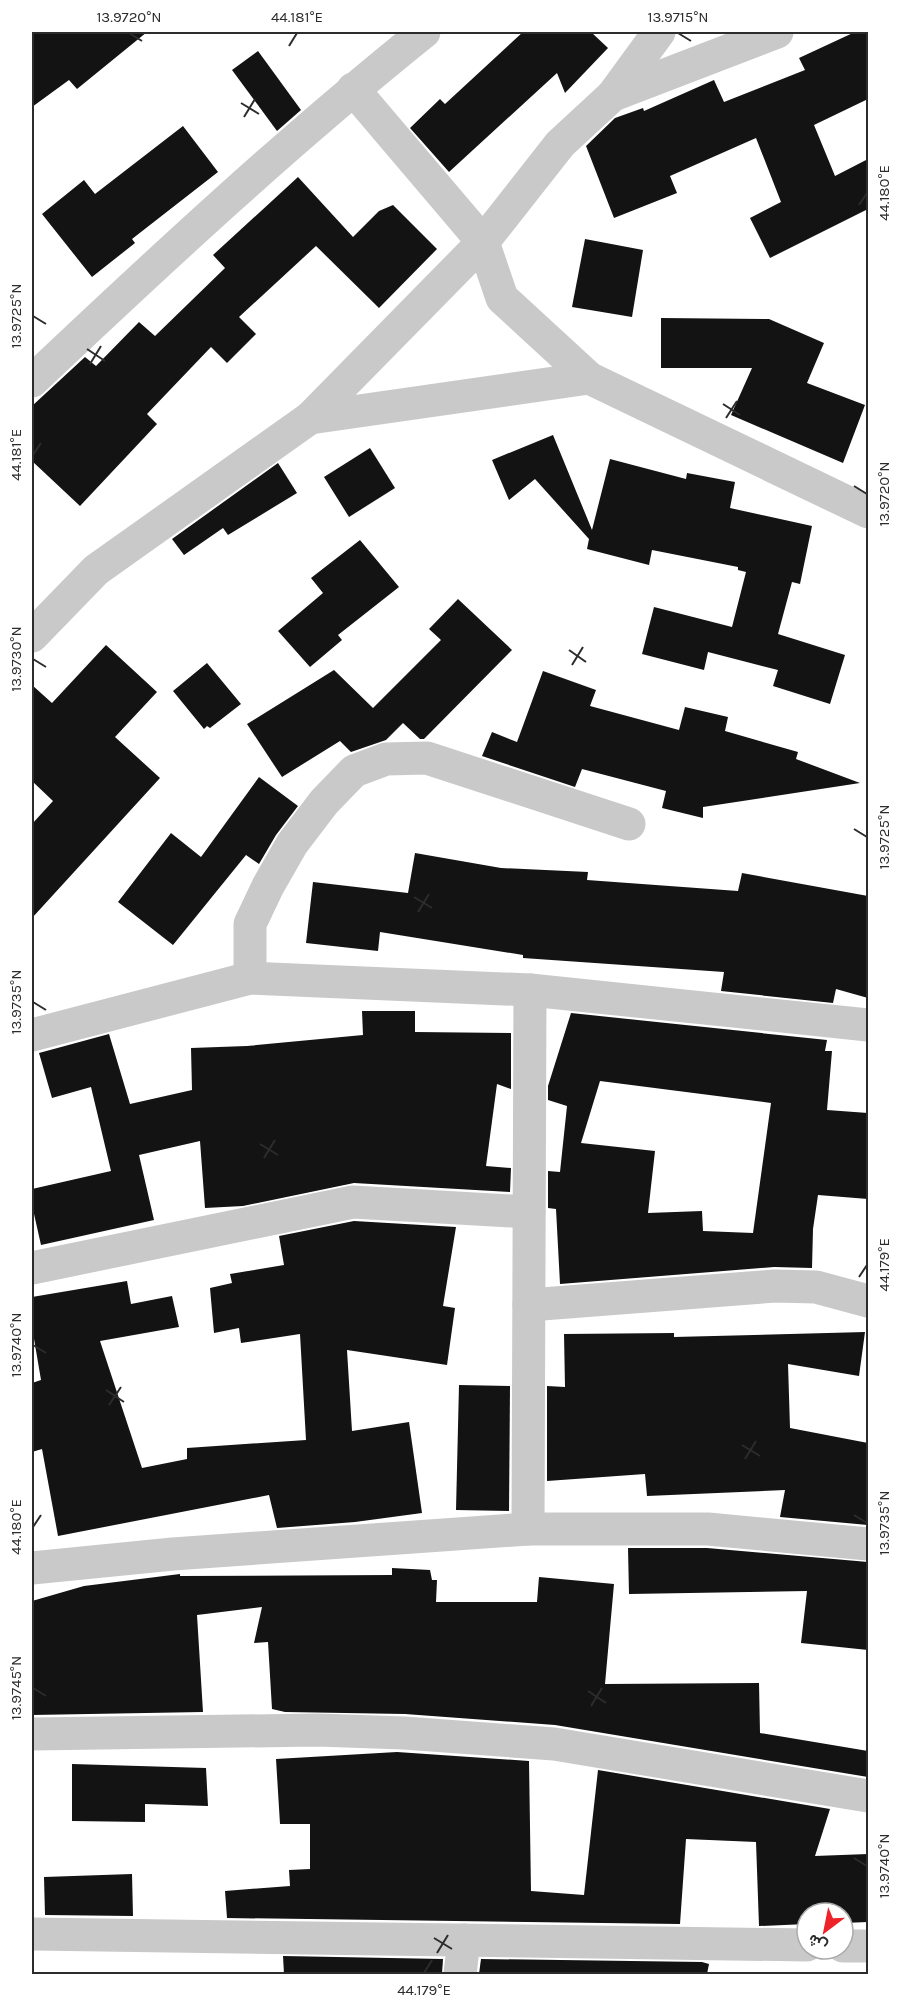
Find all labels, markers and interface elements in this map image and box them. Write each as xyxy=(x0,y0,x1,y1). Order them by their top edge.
text: 13.9720°N xyxy=(96,8,162,26)
text: 44.181°E xyxy=(271,8,323,26)
text: 13.9715°N xyxy=(647,8,709,26)
text: 44.180°E xyxy=(875,165,893,221)
text: 13.9725°N xyxy=(7,284,25,348)
text: 44.181°E xyxy=(7,429,25,481)
text: 13.9720°N xyxy=(875,461,893,527)
text: 13.9730°N xyxy=(7,626,25,692)
text: 13.9725°N xyxy=(875,805,893,869)
text: 13.9735°N xyxy=(7,970,25,1034)
text: 44.179°E xyxy=(875,1238,893,1292)
text: 13.9740°N xyxy=(7,1313,25,1377)
text: 13.9735°N xyxy=(875,1491,893,1555)
text: 44.180°E xyxy=(7,1499,25,1555)
text: 13.9745°N xyxy=(7,1656,25,1720)
text: 13.9740°N xyxy=(875,1834,893,1898)
north arrow xyxy=(795,1901,855,1961)
text: ش xyxy=(804,1930,831,1956)
text: 44.179°E xyxy=(397,1981,451,1999)

